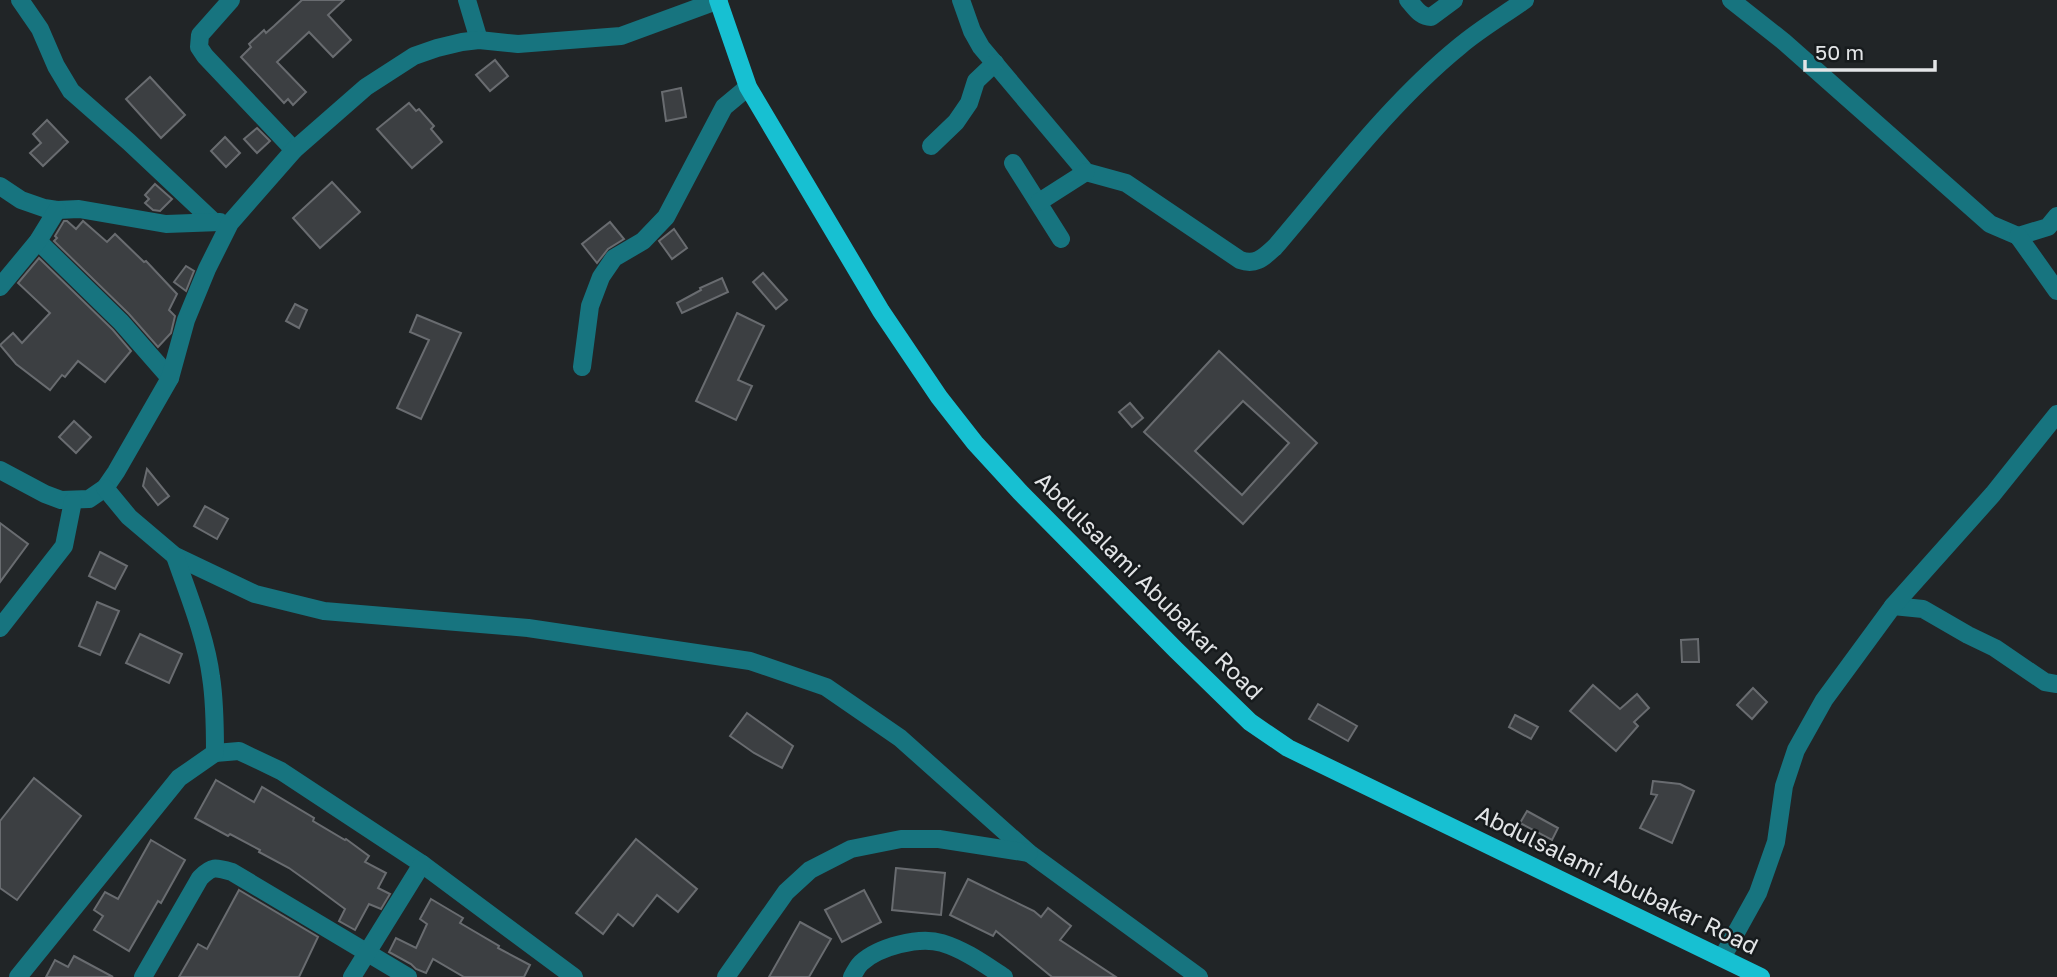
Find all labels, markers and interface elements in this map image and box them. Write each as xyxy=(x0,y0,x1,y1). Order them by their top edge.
scale bar xyxy=(1805,28,1934,72)
text: 50 m xyxy=(1815,39,1864,65)
street label: Abdulsalami Abubakar Road xyxy=(1030,466,1269,705)
street label: Abdulsalami Abubakar Road xyxy=(1472,799,1763,960)

